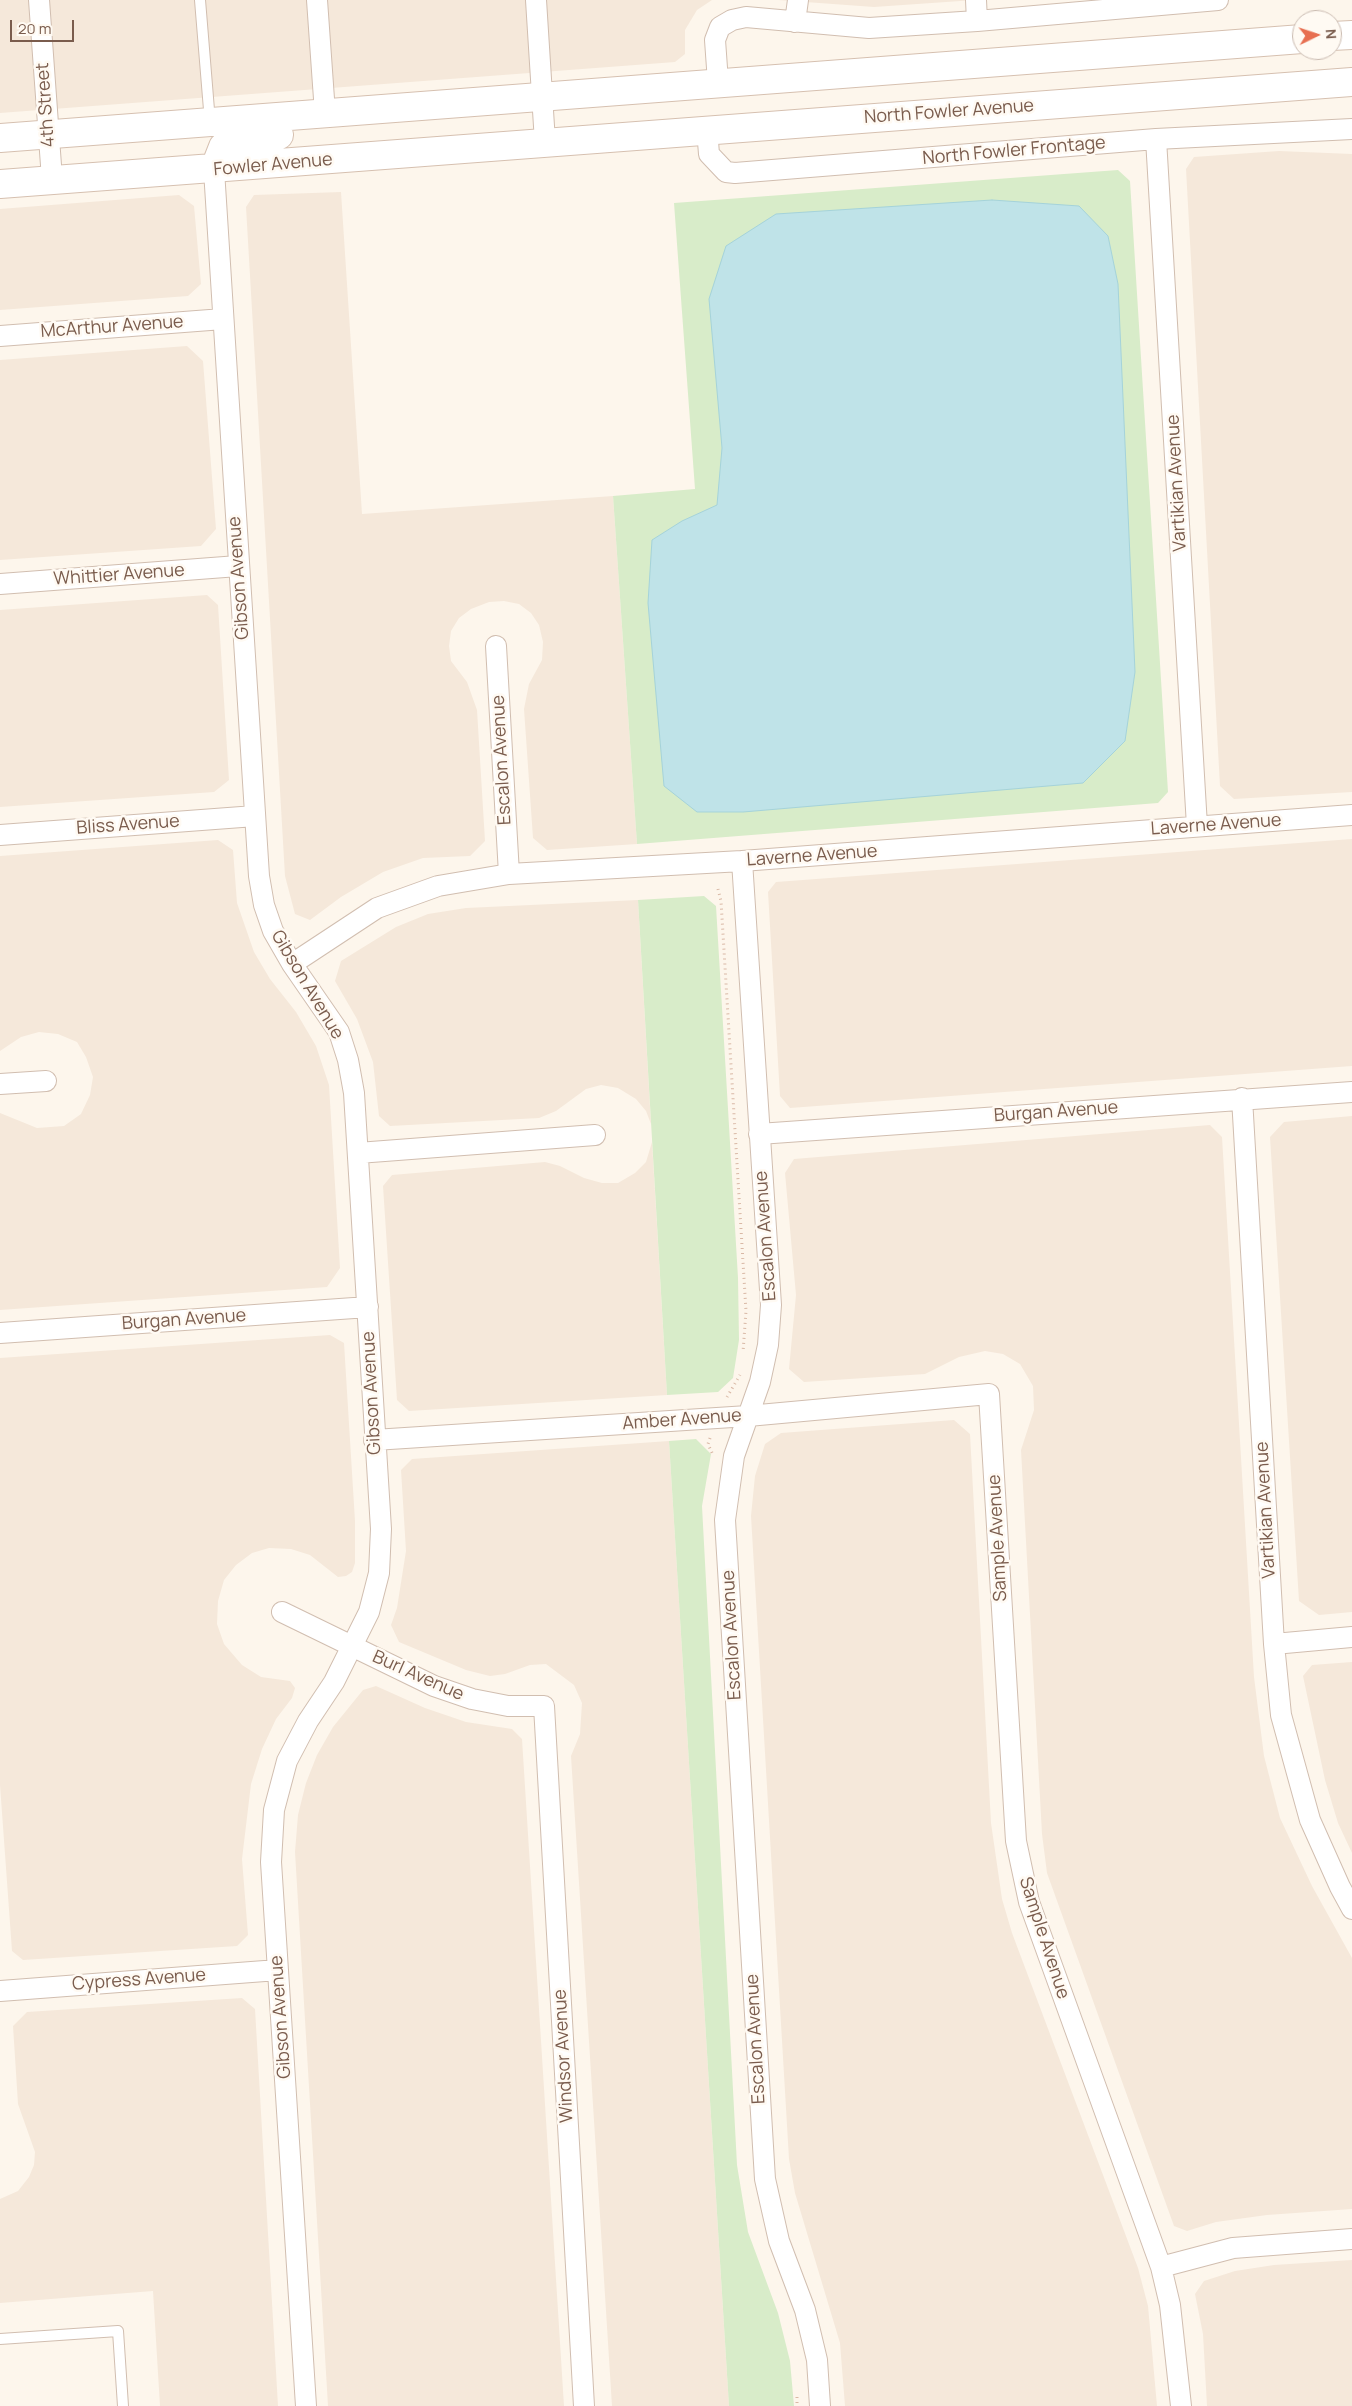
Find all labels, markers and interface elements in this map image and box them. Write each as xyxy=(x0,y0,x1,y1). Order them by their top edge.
scale bar xyxy=(12,10,76,42)
north arrow xyxy=(1292,10,1342,60)
text: 20 m xyxy=(18,18,51,39)
text: N xyxy=(1322,28,1341,40)
street label: 4th Street xyxy=(32,62,60,148)
street label: North Fowler Avenue xyxy=(863,95,1035,129)
street label: North Fowler Frontage xyxy=(922,132,1106,170)
street label: Fowler Avenue xyxy=(213,149,333,181)
street label: McArthur Avenue xyxy=(40,311,184,343)
street label: Vartikian Avenue xyxy=(1163,414,1191,552)
street label: Gibson Avenue xyxy=(224,516,254,640)
street label: Whittier Avenue xyxy=(53,560,185,590)
street label: Escalon Avenue xyxy=(488,694,516,826)
street label: Laverne Avenue xyxy=(1150,810,1282,840)
street label: Bliss Avenue xyxy=(76,811,180,839)
street label: Laverne Avenue xyxy=(746,841,878,871)
street label: Gibson Avenue xyxy=(266,927,348,1043)
street label: Burgan Avenue xyxy=(993,1097,1119,1127)
street label: Escalon Avenue xyxy=(751,1170,781,1302)
street label: Burgan Avenue xyxy=(121,1305,247,1335)
street label: Gibson Avenue xyxy=(358,1331,386,1455)
street label: Amber Avenue xyxy=(622,1405,742,1435)
street label: Vartikian Avenue xyxy=(1252,1441,1280,1579)
street label: Sample Avenue xyxy=(984,1474,1012,1602)
street label: Escalon Avenue xyxy=(718,1569,746,1701)
street label: Burl Avenue xyxy=(369,1646,467,1706)
street label: Sample Avenue xyxy=(1014,1874,1074,2002)
street label: Gibson Avenue xyxy=(266,1955,296,2079)
street label: Cypress Avenue xyxy=(71,1965,207,1995)
street label: Escalon Avenue xyxy=(742,1973,770,2105)
street label: Windsor Avenue xyxy=(550,1989,578,2123)

